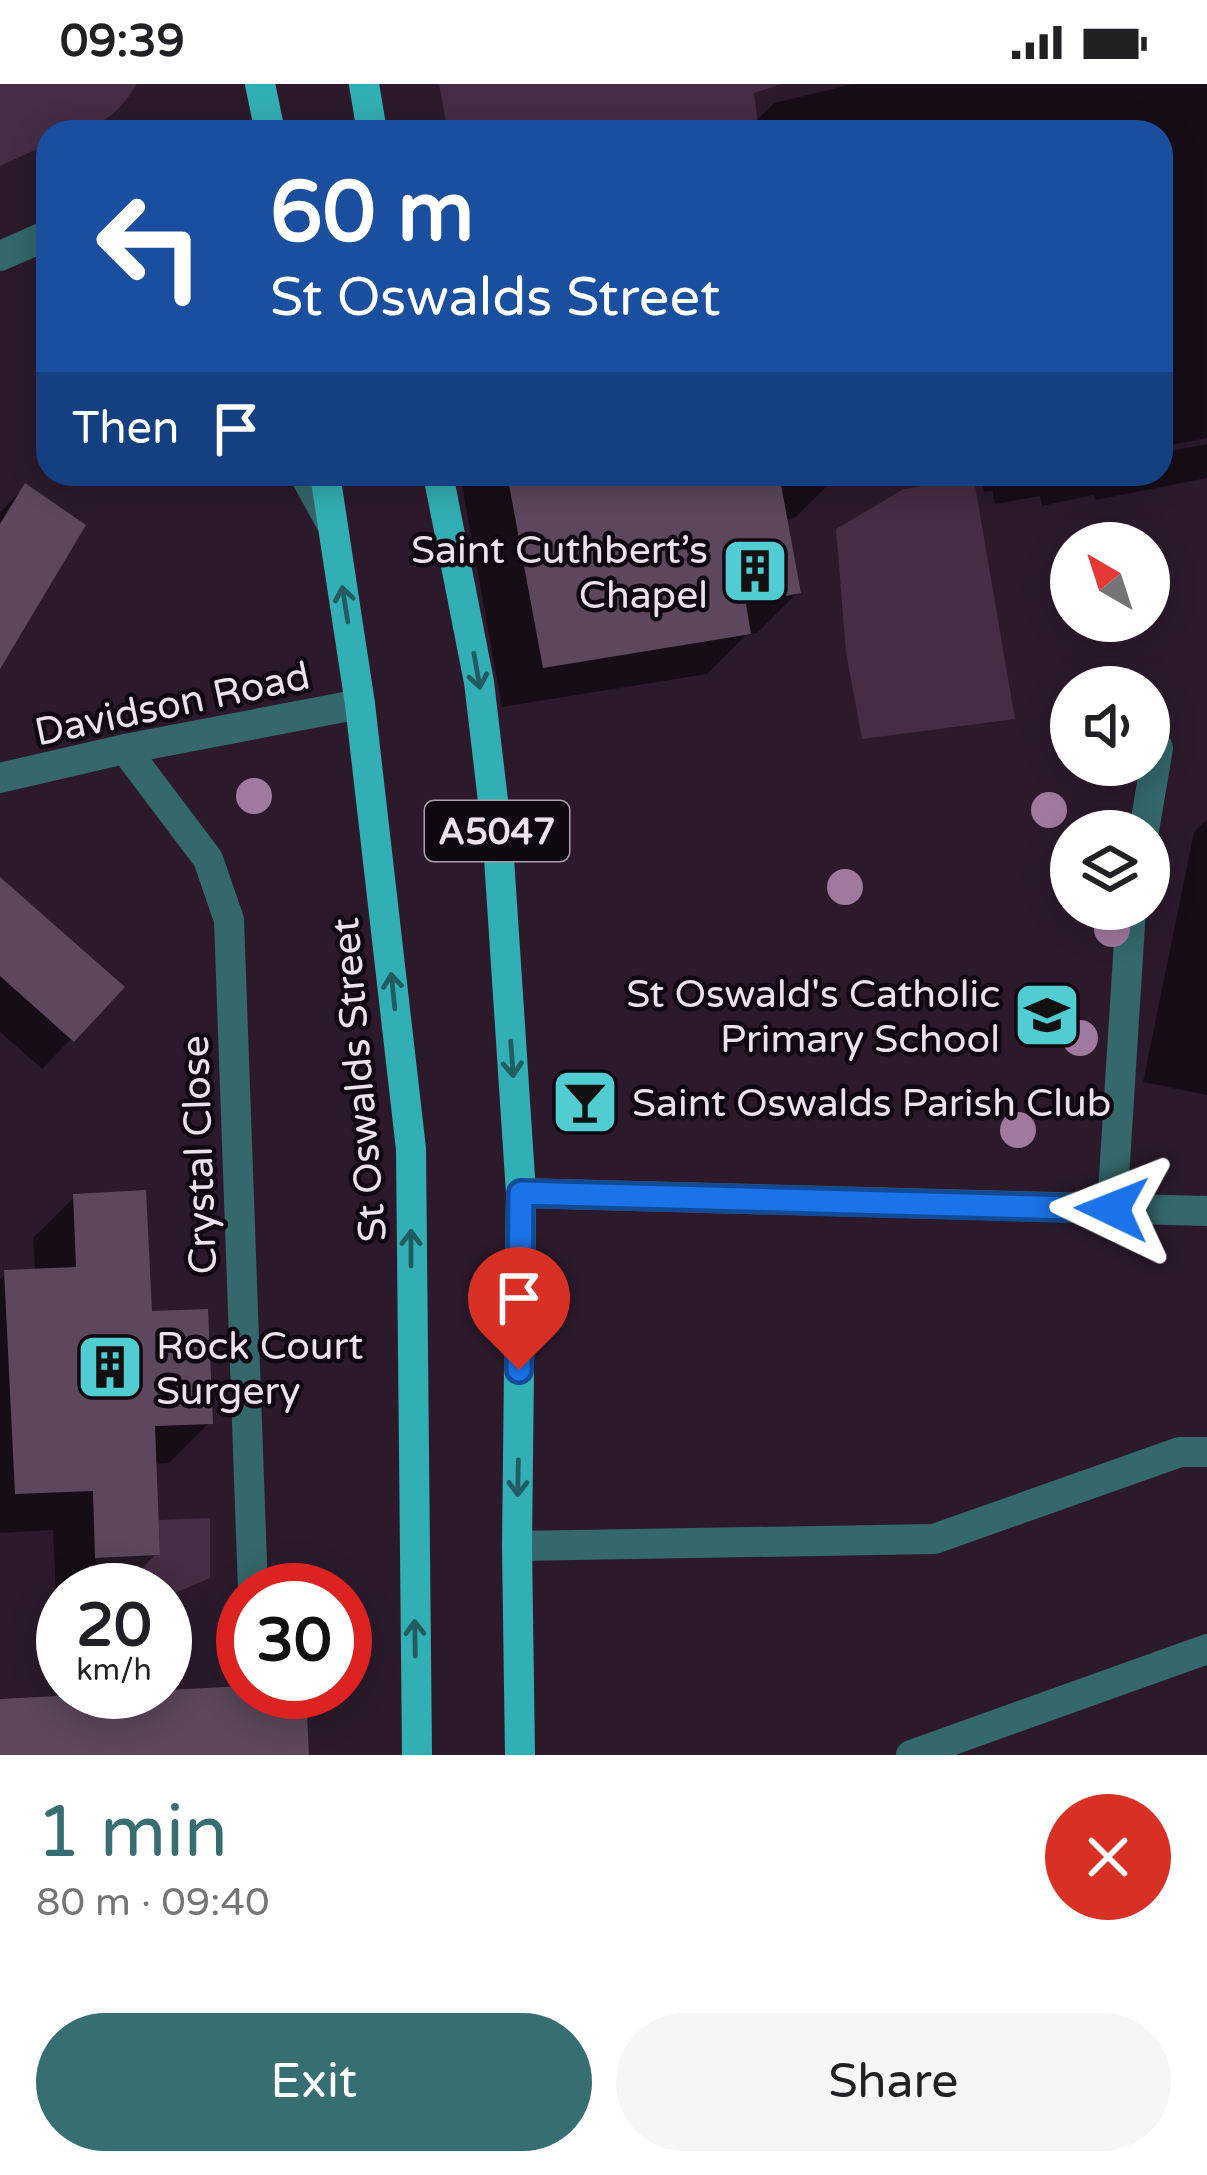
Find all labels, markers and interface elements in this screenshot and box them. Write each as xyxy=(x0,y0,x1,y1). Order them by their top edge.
text: 09:39 xyxy=(60,15,185,69)
text: 60 m xyxy=(270,163,474,264)
icon: left xyxy=(72,168,228,324)
text: St Oswalds Street xyxy=(270,265,721,330)
icon: arrive xyxy=(203,396,269,462)
text: Then xyxy=(72,402,179,456)
north arrow xyxy=(1050,522,1170,642)
map controls xyxy=(1050,522,1170,930)
place label: Saint Cuthbert’s Chapel xyxy=(411,527,708,619)
building icon: Saint Cuthbert’s Chapel xyxy=(720,536,790,606)
one-way arrow xyxy=(333,585,356,624)
one-way arrow xyxy=(466,651,489,690)
street label: Davidson Road xyxy=(31,652,314,757)
button: sound xyxy=(1050,666,1170,786)
road number: A5047 xyxy=(425,801,569,861)
button: layers xyxy=(1050,810,1170,930)
street label: St Oswalds Street xyxy=(322,916,397,1244)
place label: St Oswald's Catholic Primary School xyxy=(626,971,1000,1063)
one-way arrow xyxy=(381,972,404,1011)
school or university icon: St Oswald's Catholic Primary School xyxy=(1012,980,1082,1050)
street label: Crystal Close xyxy=(172,1035,227,1275)
one-way arrow xyxy=(501,1039,524,1078)
bar icon: Saint Oswalds Parish Club xyxy=(550,1067,620,1137)
place label: Saint Oswalds Parish Club xyxy=(632,1080,1111,1127)
position arrow xyxy=(1049,1146,1175,1272)
one-way arrow xyxy=(400,1229,422,1268)
pin xyxy=(468,1247,570,1370)
icon: arrive xyxy=(486,1265,552,1331)
place label: Rock Court Surgery xyxy=(156,1323,364,1415)
building icon: Rock Court Surgery xyxy=(75,1332,145,1402)
one-way arrow xyxy=(507,1458,529,1497)
speed limit sign: 30 xyxy=(216,1563,372,1719)
text: 20 xyxy=(76,1590,152,1662)
one-way arrow xyxy=(403,1619,426,1658)
text: km/h xyxy=(76,1652,152,1689)
text: 1 min xyxy=(36,1790,228,1877)
button: close xyxy=(1045,1794,1171,1920)
text: 80 m · 09:40 xyxy=(36,1879,269,1926)
button: Exit xyxy=(36,2013,592,2151)
button: Share xyxy=(616,2013,1171,2151)

